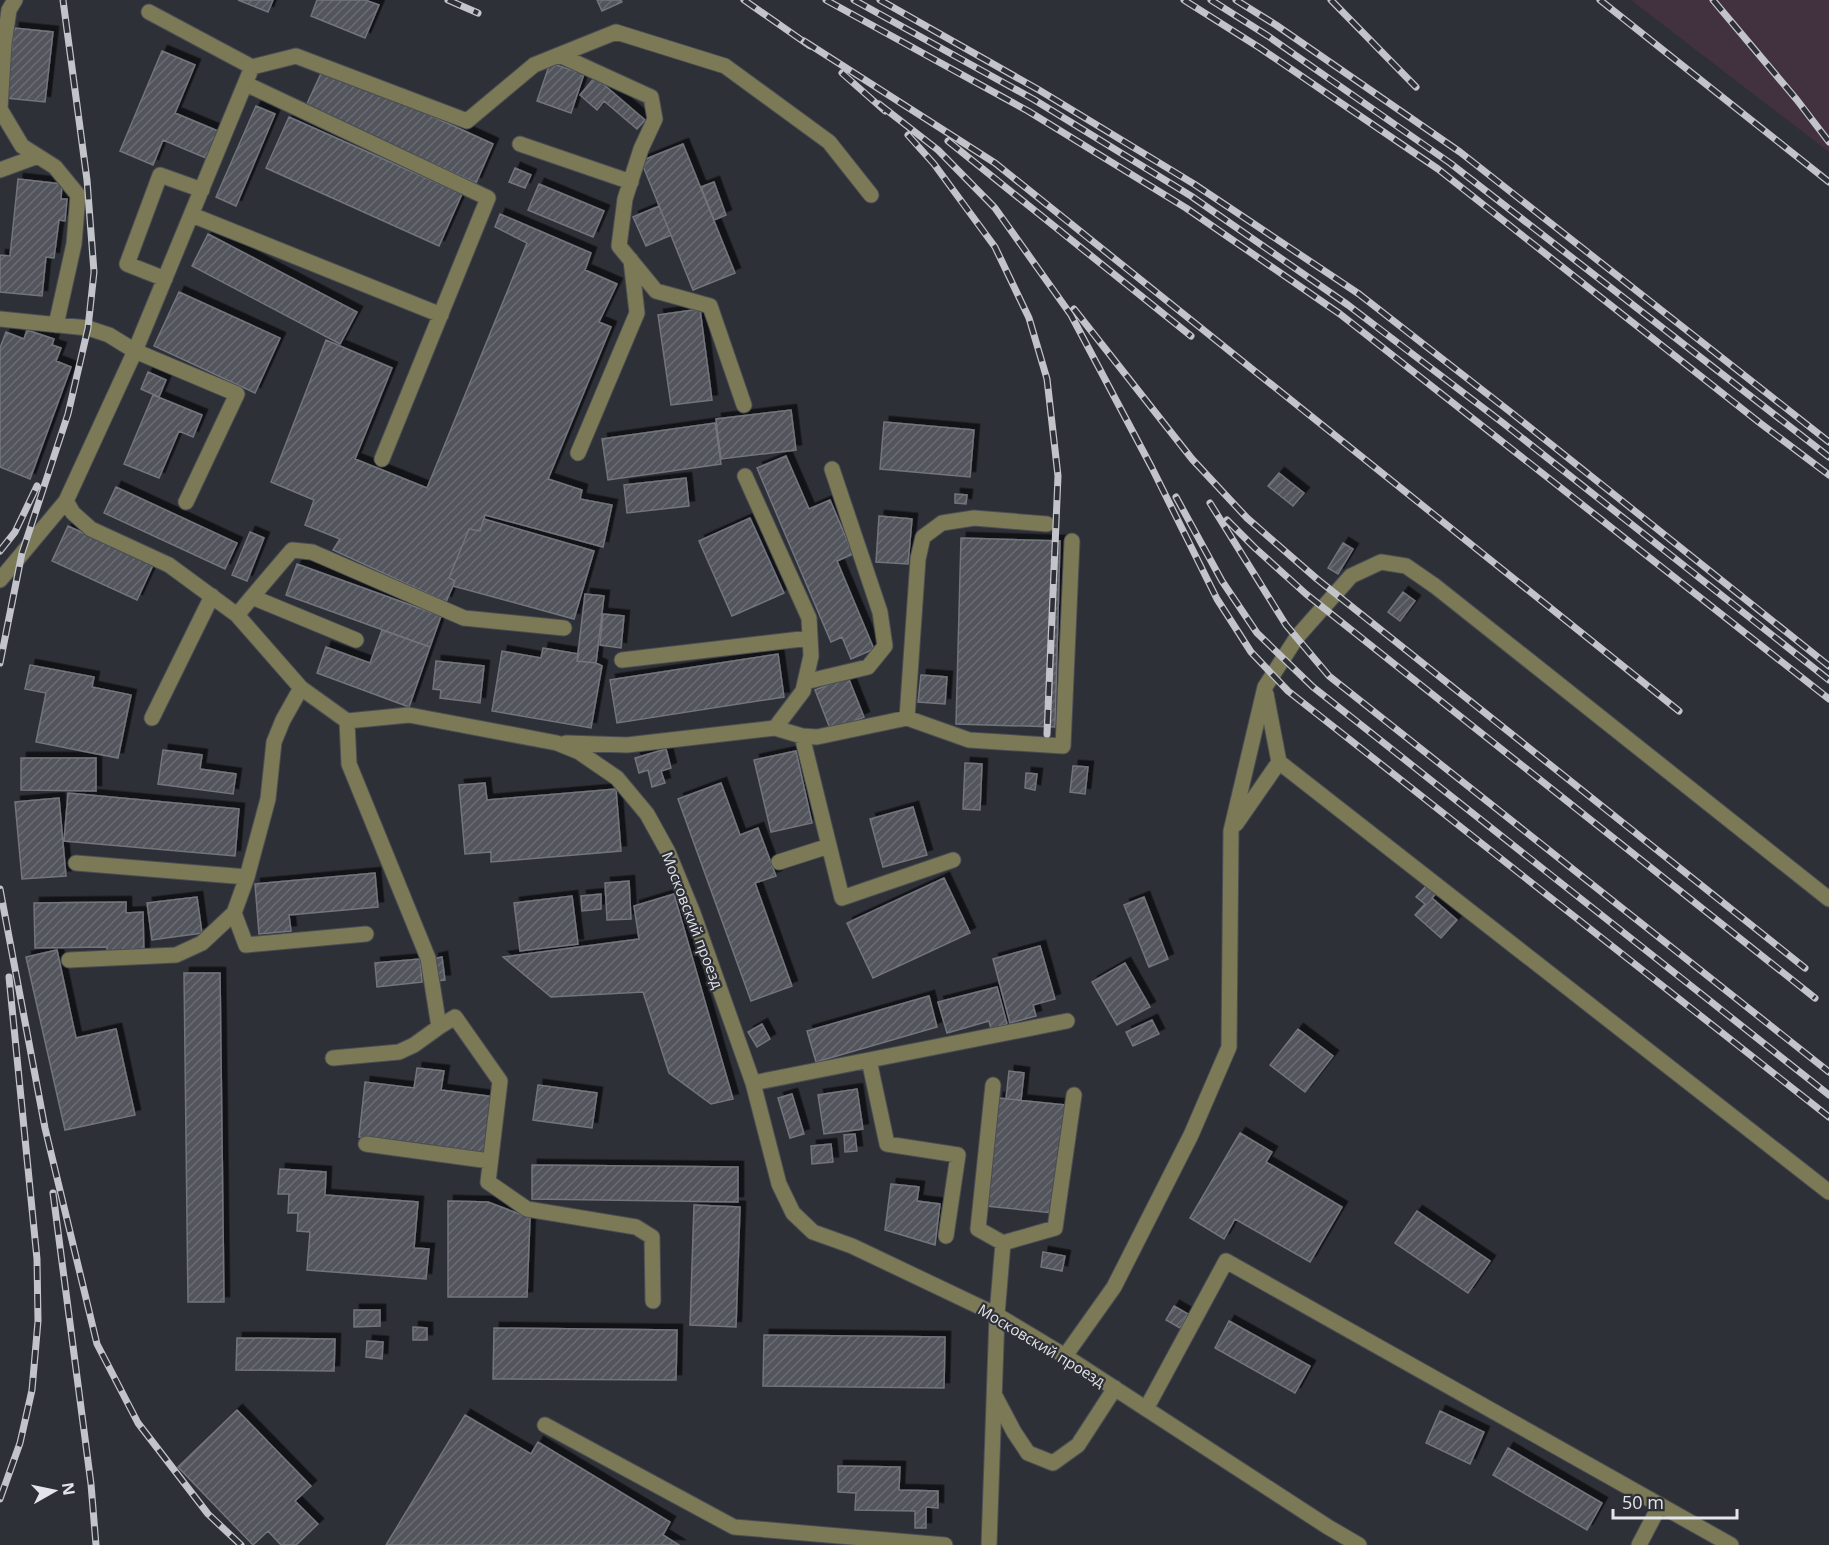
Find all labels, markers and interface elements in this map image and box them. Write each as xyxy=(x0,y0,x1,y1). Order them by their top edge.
street label: Московский проезд xyxy=(658,849,728,992)
street label: Московский проезд xyxy=(975,1299,1110,1391)
north arrow xyxy=(24,1461,84,1521)
text: N xyxy=(57,1481,81,1497)
scale bar xyxy=(1613,1482,1738,1520)
text: 50 m xyxy=(1622,1490,1664,1514)

